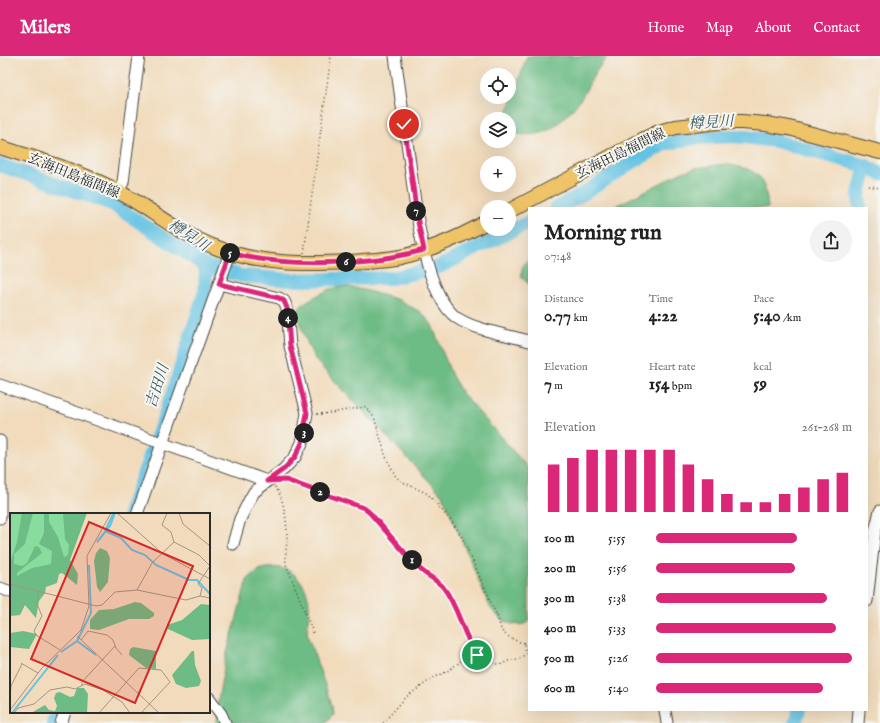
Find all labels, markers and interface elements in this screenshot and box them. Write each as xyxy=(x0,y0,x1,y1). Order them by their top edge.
text: Milers xyxy=(20,16,70,40)
text: Home xyxy=(648,19,684,37)
text: Map xyxy=(706,19,733,37)
text: About xyxy=(755,19,791,37)
text: Contact xyxy=(813,19,860,37)
map controls xyxy=(480,68,516,236)
button: locate xyxy=(480,68,516,104)
pin xyxy=(387,107,421,141)
button: layers xyxy=(480,112,516,148)
water label: 樽見川 xyxy=(688,112,736,133)
icon: check xyxy=(393,113,415,135)
street label: 玄海田島福間線 xyxy=(572,124,668,183)
street label: 玄海田島福間線 xyxy=(25,149,122,203)
button: + xyxy=(480,156,516,192)
button: − xyxy=(480,200,516,236)
pin: 7 xyxy=(406,201,426,221)
text: 7 xyxy=(413,204,419,218)
water label: 樽見川 xyxy=(165,215,214,257)
text: Morning run xyxy=(544,219,662,247)
button: share xyxy=(810,220,852,262)
pin: 5 xyxy=(220,243,240,263)
text: 5 xyxy=(228,246,232,260)
text: 07:48 xyxy=(544,248,571,265)
pin: 6 xyxy=(336,252,356,272)
text: 6 xyxy=(344,255,348,269)
text: Distance xyxy=(544,292,584,306)
text: Time xyxy=(649,292,673,306)
text: Pace xyxy=(753,292,774,306)
text: 0.77 xyxy=(544,306,571,327)
text: 4:22 xyxy=(649,306,677,327)
text: 5:40 xyxy=(753,306,781,327)
pin: 4 xyxy=(278,308,298,328)
text: 4 xyxy=(285,311,291,325)
text: km xyxy=(571,311,588,325)
text: /km xyxy=(781,311,801,325)
water label: 吉田川 xyxy=(141,360,174,410)
text: Elevation xyxy=(544,360,588,374)
text: Heart rate xyxy=(649,360,696,374)
text: kcal xyxy=(753,360,772,374)
text: 7 xyxy=(544,374,552,395)
text: 154 xyxy=(649,374,669,395)
text: 59 xyxy=(753,374,767,395)
text: m xyxy=(552,379,563,393)
text: bpm xyxy=(669,379,692,393)
text: Elevation xyxy=(544,419,596,436)
text: 261–268 m xyxy=(802,419,852,436)
pin: 3 xyxy=(294,423,314,443)
text: 3 xyxy=(302,426,306,440)
pin: 2 xyxy=(310,482,330,502)
text: 2 xyxy=(317,485,323,499)
inset map xyxy=(10,513,210,713)
text: 100 m xyxy=(544,530,574,547)
text: 5:55 xyxy=(608,530,626,547)
pin: 1 xyxy=(402,550,422,570)
text: 1 xyxy=(410,553,414,567)
text: 200 m xyxy=(544,560,576,577)
text: 5:56 xyxy=(608,560,626,577)
text: 300 m xyxy=(544,590,575,607)
text: 5:38 xyxy=(608,590,626,607)
text: 400 m xyxy=(544,620,576,637)
text: 5:33 xyxy=(608,620,626,637)
pin xyxy=(460,638,494,672)
icon: arrive xyxy=(466,644,488,666)
text: 500 m xyxy=(544,650,574,667)
text: 5:26 xyxy=(608,650,628,667)
text: 600 m xyxy=(544,680,575,697)
text: 5:40 xyxy=(608,680,629,697)

